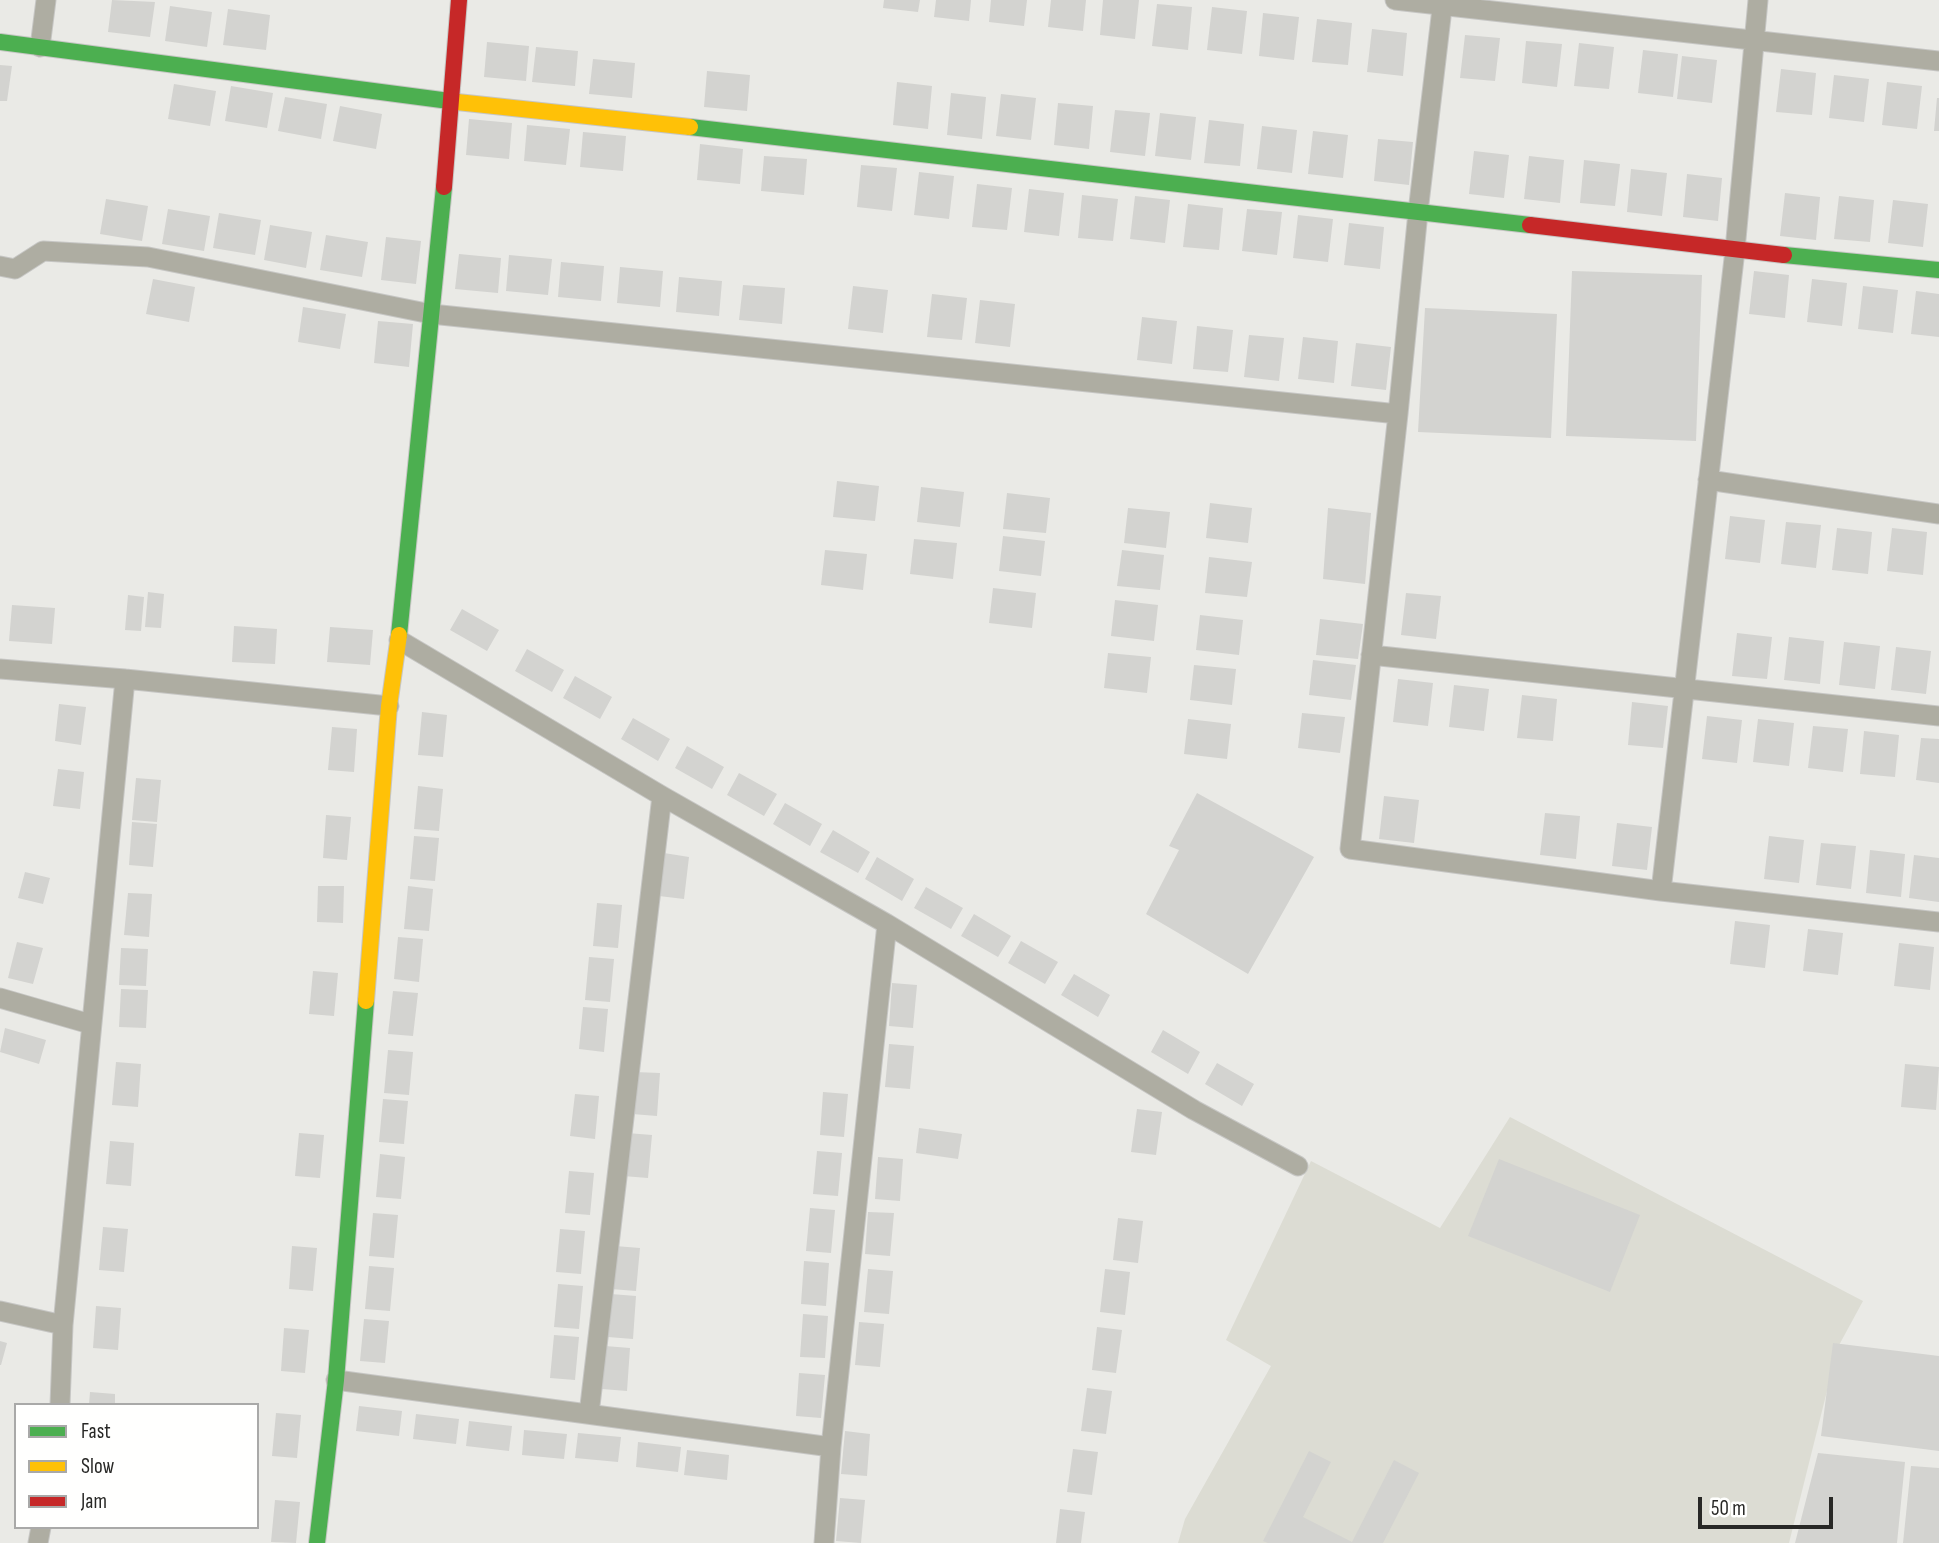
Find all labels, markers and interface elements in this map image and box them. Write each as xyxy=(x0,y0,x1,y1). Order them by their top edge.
legend xyxy=(14,1403,259,1529)
text: Fast xyxy=(81,1419,111,1444)
text: Slow xyxy=(81,1454,114,1479)
scale bar xyxy=(1701,1484,1836,1528)
text: Jam xyxy=(81,1489,107,1514)
text: 50 m xyxy=(1711,1496,1746,1521)

